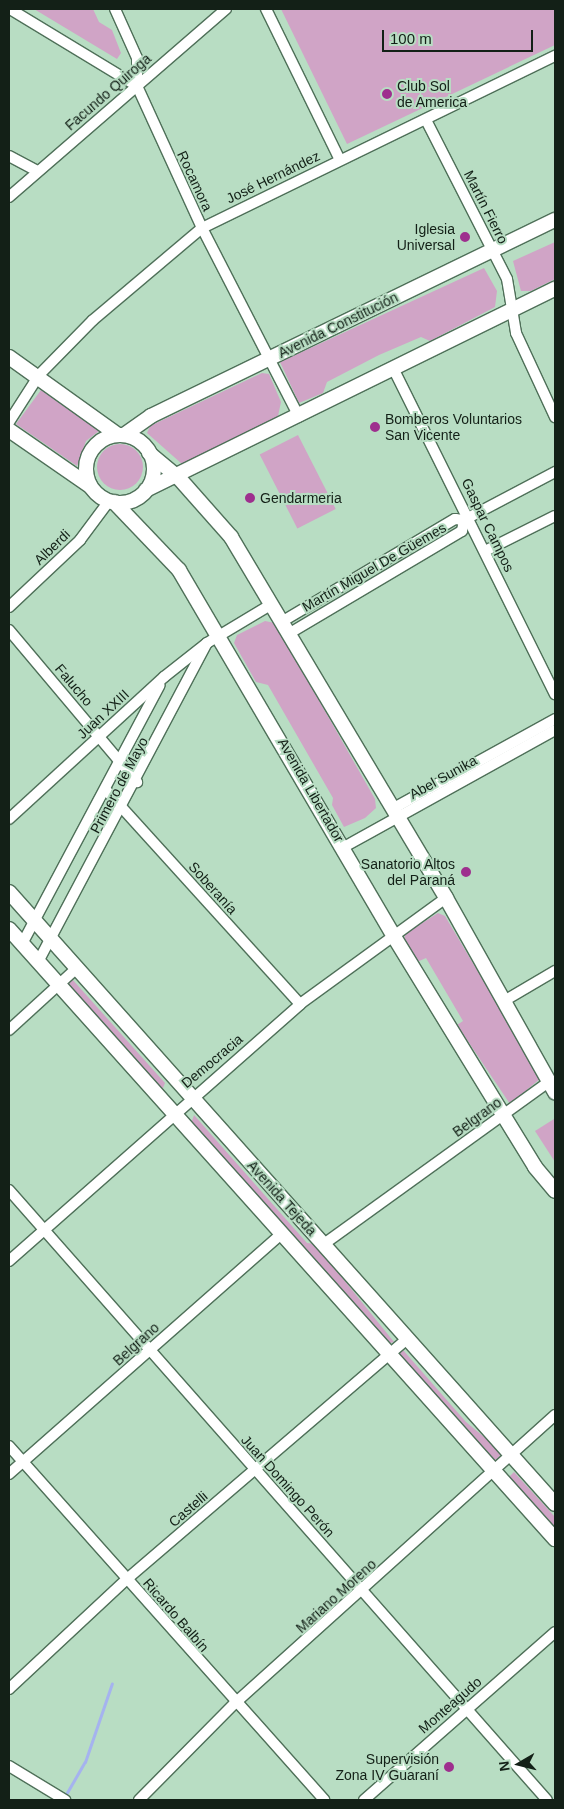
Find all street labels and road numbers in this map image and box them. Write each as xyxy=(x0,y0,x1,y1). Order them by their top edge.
street label: Facundo Quiroga xyxy=(62,50,154,134)
street label: José Hernández xyxy=(224,147,322,207)
street label: Rocamora xyxy=(174,148,216,214)
street label: Martín Fierro xyxy=(460,167,512,247)
street label: Avenida Constitución xyxy=(275,289,401,361)
street label: Gaspar Campos xyxy=(458,476,518,574)
street label: Martín Miguel De Güemes xyxy=(299,519,449,615)
street label: Alberdi xyxy=(30,526,74,568)
street label: Falucho xyxy=(52,661,96,709)
street label: Juan XXIII xyxy=(74,686,132,742)
street label: Primero de Mayo xyxy=(87,734,151,836)
street label: Avenida Libertador xyxy=(274,735,348,845)
street label: Abel Sunika xyxy=(406,752,480,802)
street label: Soberanía xyxy=(185,858,241,918)
street label: Democracia xyxy=(178,1031,246,1091)
street label: Belgrano xyxy=(449,1094,505,1140)
street label: Avenida Tejeda xyxy=(244,1157,320,1239)
street label: Belgrano xyxy=(110,1319,162,1369)
street label: Juan Domingo Perón xyxy=(238,1432,338,1540)
street label: Castelli xyxy=(165,1488,211,1530)
street label: Mariano Moreno xyxy=(293,1556,379,1636)
street label: Ricardo Balbín xyxy=(140,1575,212,1655)
street label: Monteagudo xyxy=(415,1673,485,1737)

